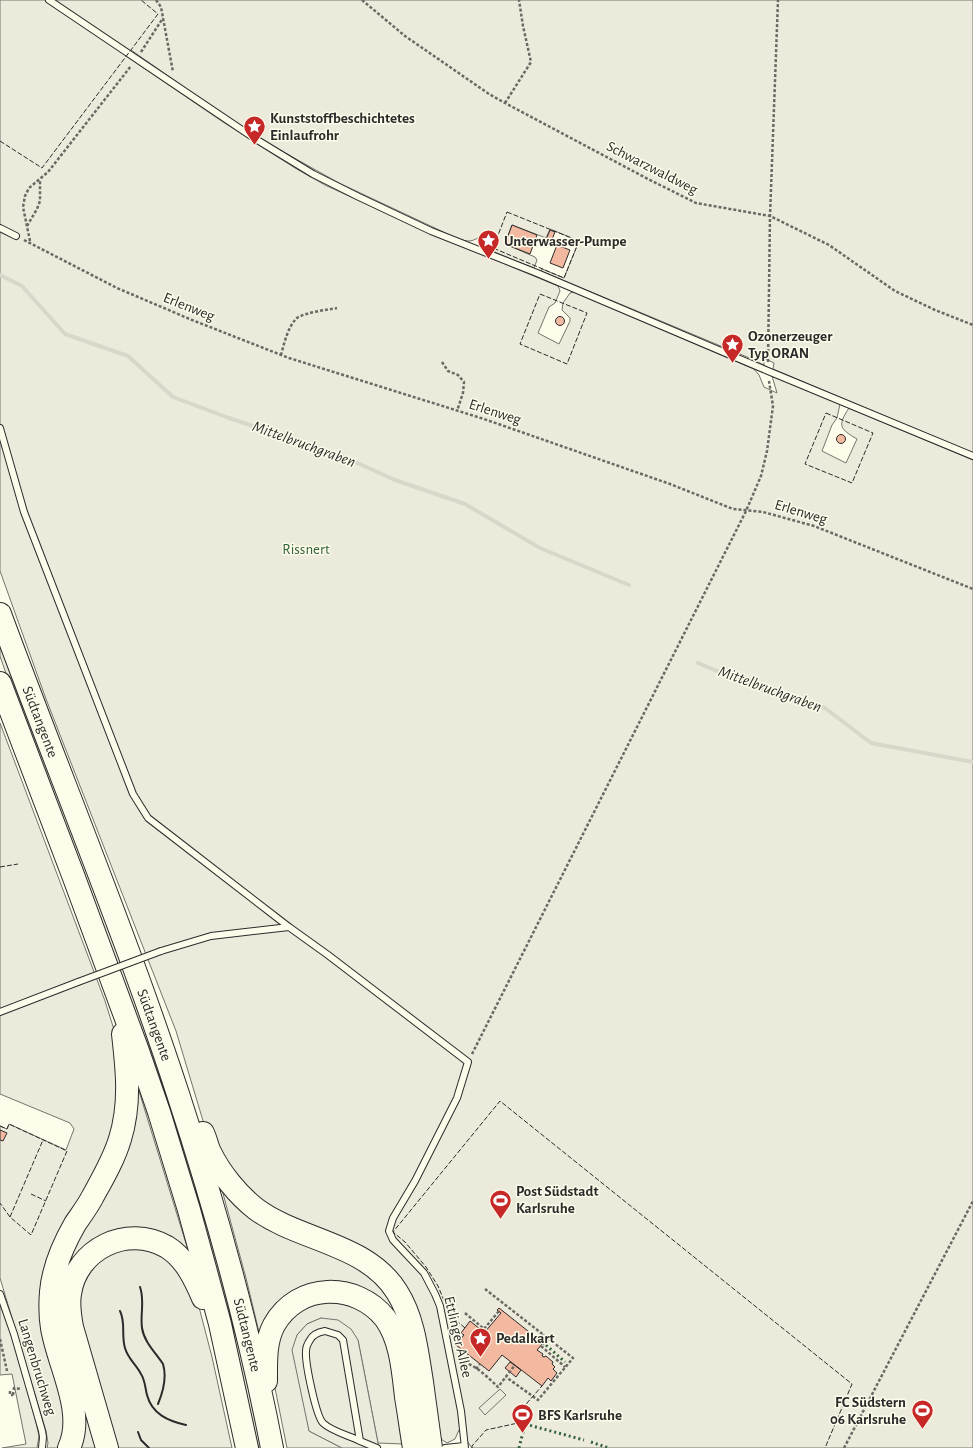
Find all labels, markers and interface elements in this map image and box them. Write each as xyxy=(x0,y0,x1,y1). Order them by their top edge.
place label: Kunststoffbeschichtetes Einlaufrohr xyxy=(270,111,415,143)
place icon: Kunststoffbeschichtetes Einlaufrohr xyxy=(241,114,267,147)
street label: Schwarzwaldweg xyxy=(604,139,701,198)
place icon: Unterwasser-Pumpe xyxy=(475,228,501,261)
place label: Unterwasser-Pumpe xyxy=(504,234,627,249)
street label: Erlenweg xyxy=(161,290,217,324)
place label: Ozonerzeuger Typ ORAN xyxy=(748,329,833,361)
place icon: Ozonerzeuger Typ ORAN xyxy=(720,332,746,365)
street label: Erlenweg xyxy=(467,397,524,428)
water label: Mittelbruchgraben xyxy=(250,418,358,470)
street label: Erlenweg xyxy=(773,497,830,527)
park label: Rissnert xyxy=(282,542,330,557)
water label: Mittelbruchgraben xyxy=(716,663,824,715)
street label: Südtangente xyxy=(20,684,61,760)
street label: Südtangente xyxy=(134,987,174,1063)
place label: Post Südstadt Karlsruhe xyxy=(516,1184,599,1216)
sports icon: Post Südstadt Karlsruhe xyxy=(487,1187,513,1220)
street label: Ettlinger Allee xyxy=(441,1295,475,1379)
street label: Südtangente xyxy=(231,1297,263,1373)
street label: Langenbruchweg xyxy=(15,1317,59,1418)
place icon: Pedalkart xyxy=(468,1325,494,1358)
place label: Pedalkart xyxy=(496,1331,555,1346)
place label: FC Südstern 06 Karlsruhe xyxy=(830,1395,906,1427)
sports icon: FC Südstern 06 Karlsruhe xyxy=(909,1398,935,1431)
sports icon: BFS Karlsruhe xyxy=(510,1402,536,1435)
place label: BFS Karlsruhe xyxy=(538,1408,622,1423)

